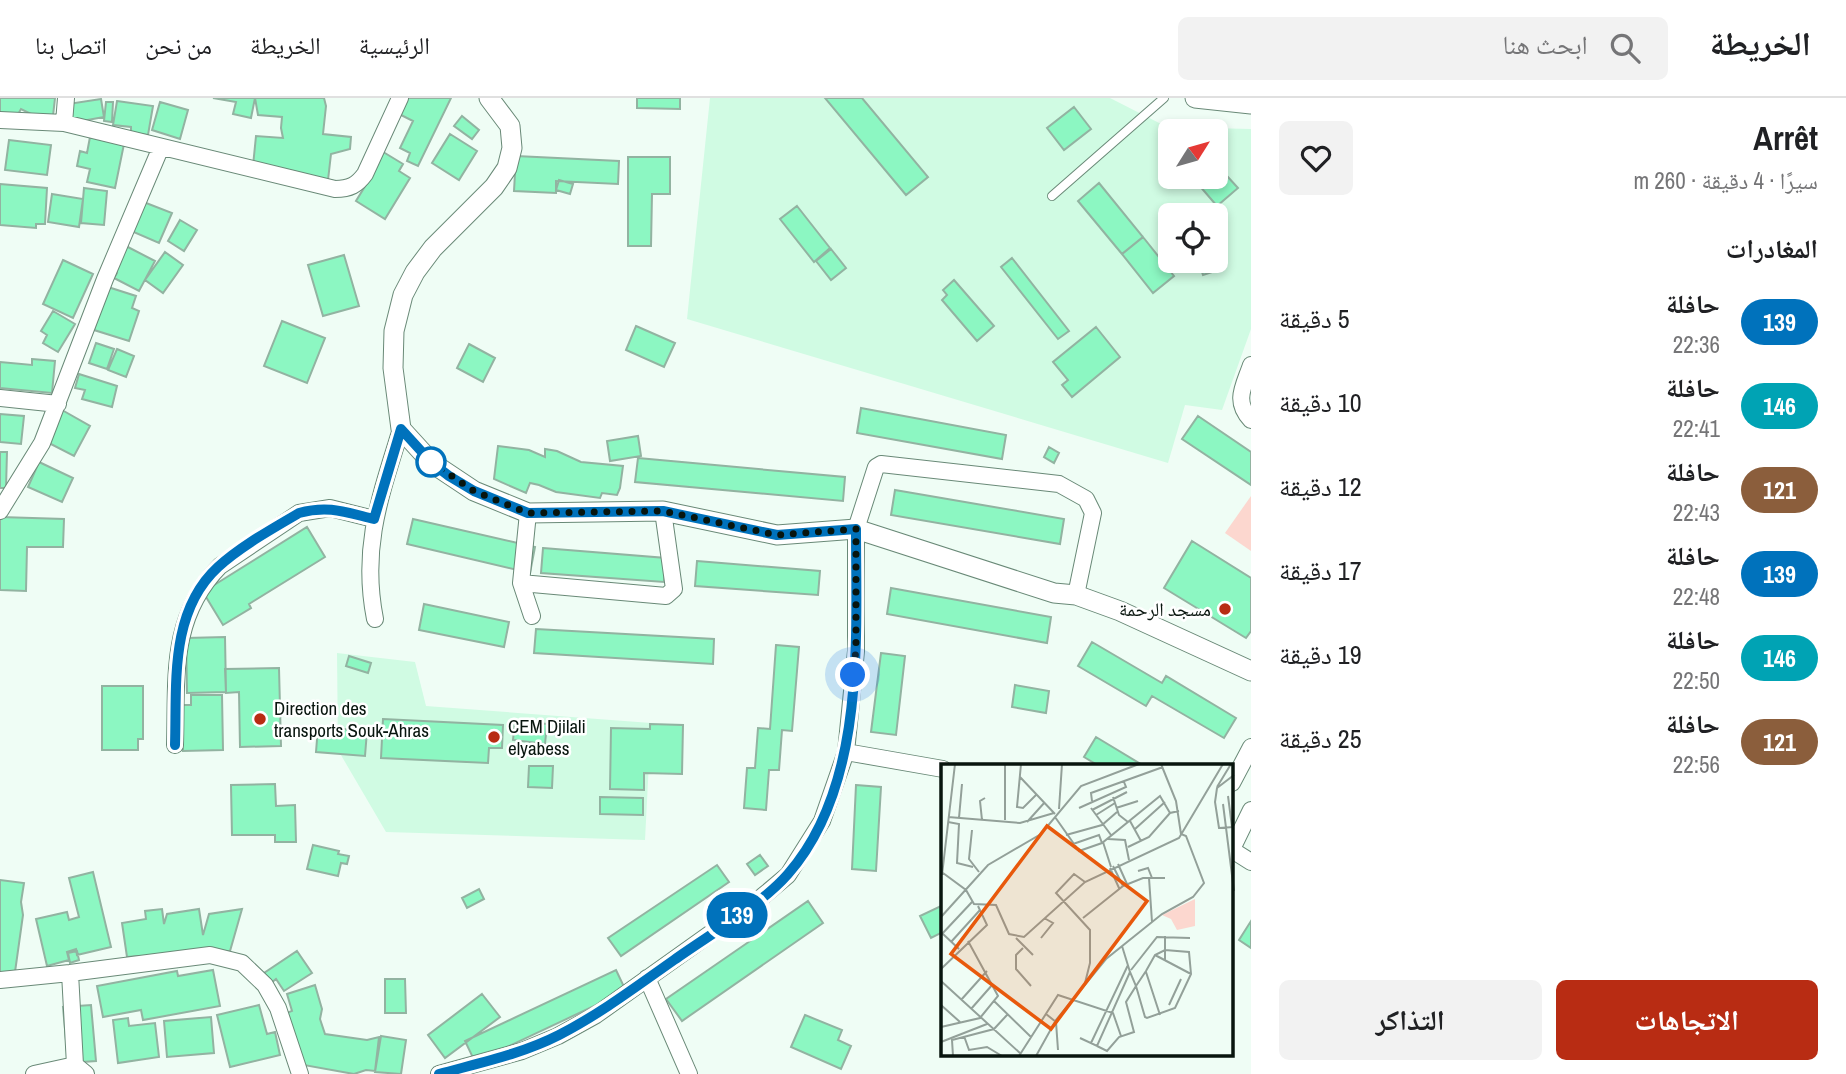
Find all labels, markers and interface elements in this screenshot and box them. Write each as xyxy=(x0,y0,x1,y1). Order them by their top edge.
search box xyxy=(1178,17,1668,80)
text: الخريطة xyxy=(1710,21,1811,65)
text: ابحث هنا xyxy=(1503,27,1588,62)
text: اتصل بنا xyxy=(35,29,107,61)
text: من نحن xyxy=(145,29,212,61)
text: الخريطة xyxy=(250,29,321,61)
text: الرئيسية xyxy=(359,29,430,61)
icon: search xyxy=(1606,29,1644,67)
text: Arrêt xyxy=(1753,116,1818,160)
north arrow xyxy=(1158,119,1228,189)
map controls xyxy=(1158,119,1228,273)
button: heart xyxy=(1279,121,1353,195)
text: سيرًا · 4 دقيقة · 260 m xyxy=(1633,165,1818,196)
button: locate xyxy=(1158,203,1228,273)
text: المغادرات xyxy=(1726,231,1818,266)
text: حافلة xyxy=(1666,286,1720,321)
text: 5 دقيقة xyxy=(1279,301,1350,336)
text: 139 xyxy=(1763,306,1796,338)
text: 22:36 xyxy=(1673,329,1720,360)
text: حافلة xyxy=(1666,370,1720,405)
text: 10 دقيقة xyxy=(1279,385,1362,420)
text: 146 xyxy=(1763,390,1796,422)
text: 22:41 xyxy=(1673,413,1720,444)
unlabelled marker xyxy=(416,447,446,477)
text: حافلة xyxy=(1666,454,1720,489)
text: 12 دقيقة xyxy=(1279,469,1362,504)
text: 121 xyxy=(1763,474,1796,506)
text: 22:43 xyxy=(1673,497,1720,528)
text: حافلة xyxy=(1666,538,1720,573)
text: 17 دقيقة xyxy=(1279,553,1362,588)
text: 139 xyxy=(1763,558,1796,590)
text: 22:48 xyxy=(1673,581,1720,612)
place label: مسجد الرحمة xyxy=(1119,596,1211,622)
marker: مسجد الرحمة xyxy=(1217,601,1233,617)
text: حافلة xyxy=(1666,622,1720,657)
text: 19 دقيقة xyxy=(1279,637,1362,672)
text: 146 xyxy=(1763,642,1796,674)
your location xyxy=(835,657,870,692)
text: 22:50 xyxy=(1673,665,1720,696)
place label: Direction des transports Souk-Ahras xyxy=(274,695,429,743)
text: حافلة xyxy=(1666,706,1720,741)
marker: Direction des transports Souk-Ahras xyxy=(252,711,268,727)
place label: CEM Djilali elyabess xyxy=(508,713,586,761)
text: 25 دقيقة xyxy=(1279,721,1362,756)
text: 121 xyxy=(1763,726,1796,758)
marker: CEM Djilali elyabess xyxy=(486,729,502,745)
text: 22:56 xyxy=(1673,749,1720,780)
inset map xyxy=(941,764,1234,1056)
line badge: 139 xyxy=(697,892,777,938)
text: 139 xyxy=(721,899,753,931)
button: التذاكر xyxy=(1279,980,1542,1060)
button: الاتجاهات xyxy=(1556,980,1818,1060)

